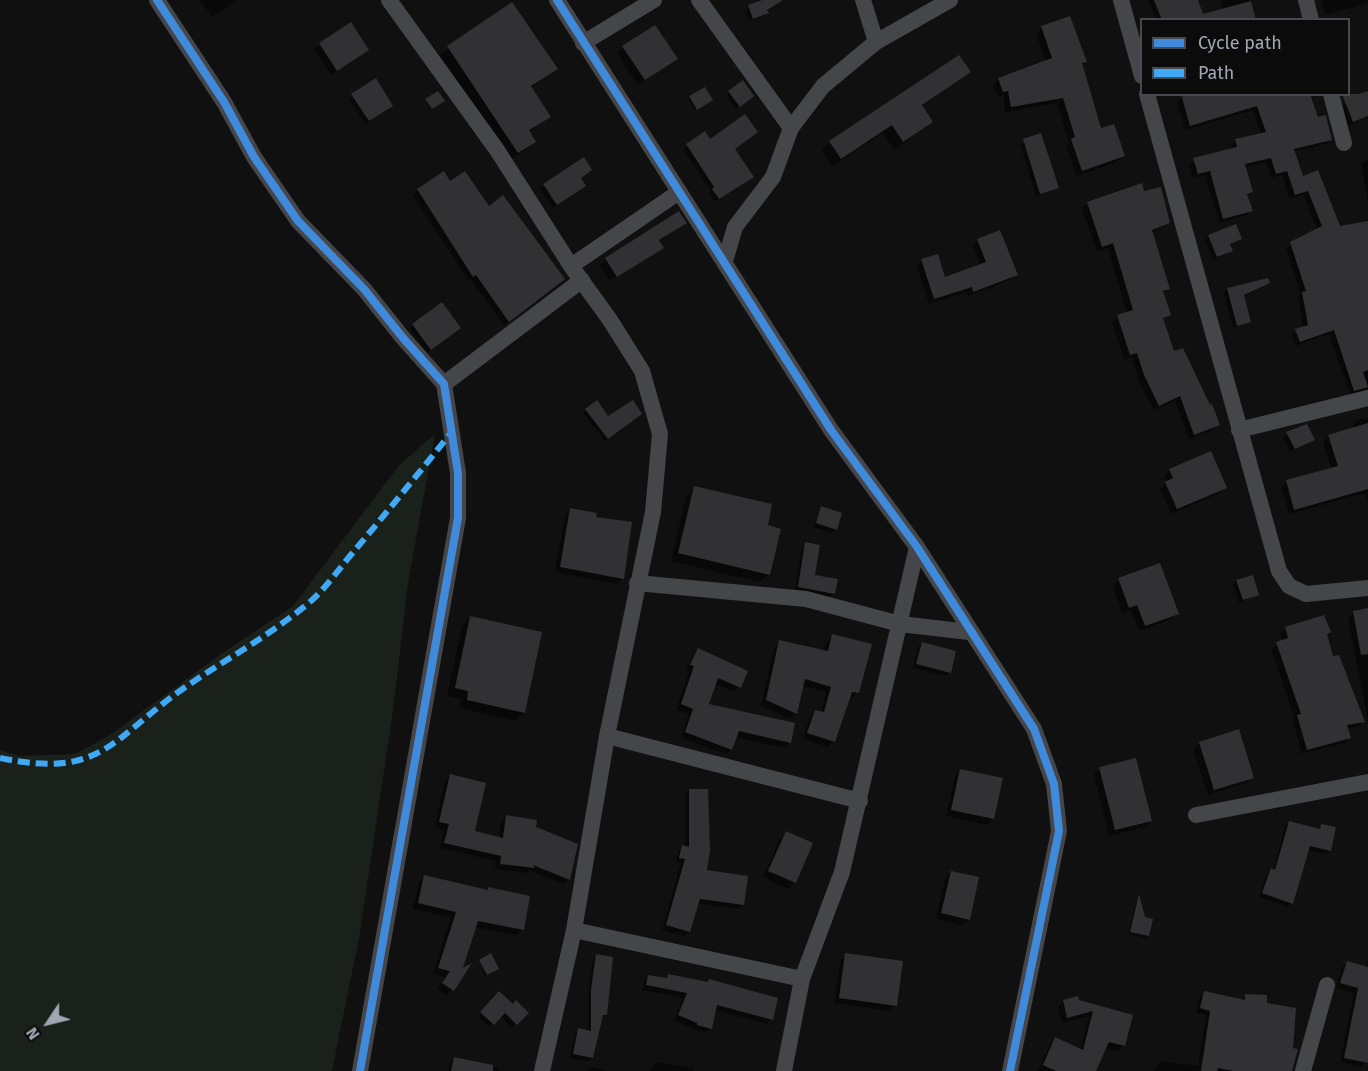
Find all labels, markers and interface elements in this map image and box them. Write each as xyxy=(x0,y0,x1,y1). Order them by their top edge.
legend xyxy=(1140,18,1350,96)
text: Cycle path xyxy=(1198,32,1282,54)
text: Path xyxy=(1198,62,1234,84)
north arrow xyxy=(18,993,78,1053)
text: N xyxy=(22,1024,44,1043)

